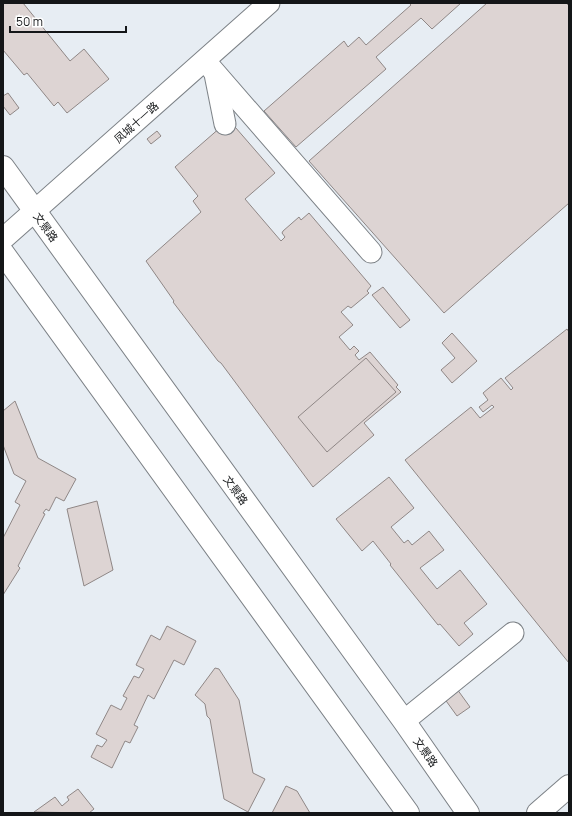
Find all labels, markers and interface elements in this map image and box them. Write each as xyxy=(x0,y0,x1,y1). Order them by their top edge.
scale bar xyxy=(10,8,126,34)
text: 50 m xyxy=(16,13,43,30)
street label: 凤城十一路 xyxy=(111,98,161,146)
street label: 文景路 xyxy=(30,209,62,245)
street label: 文景路 xyxy=(220,472,252,508)
street label: 文景路 xyxy=(410,734,442,770)

